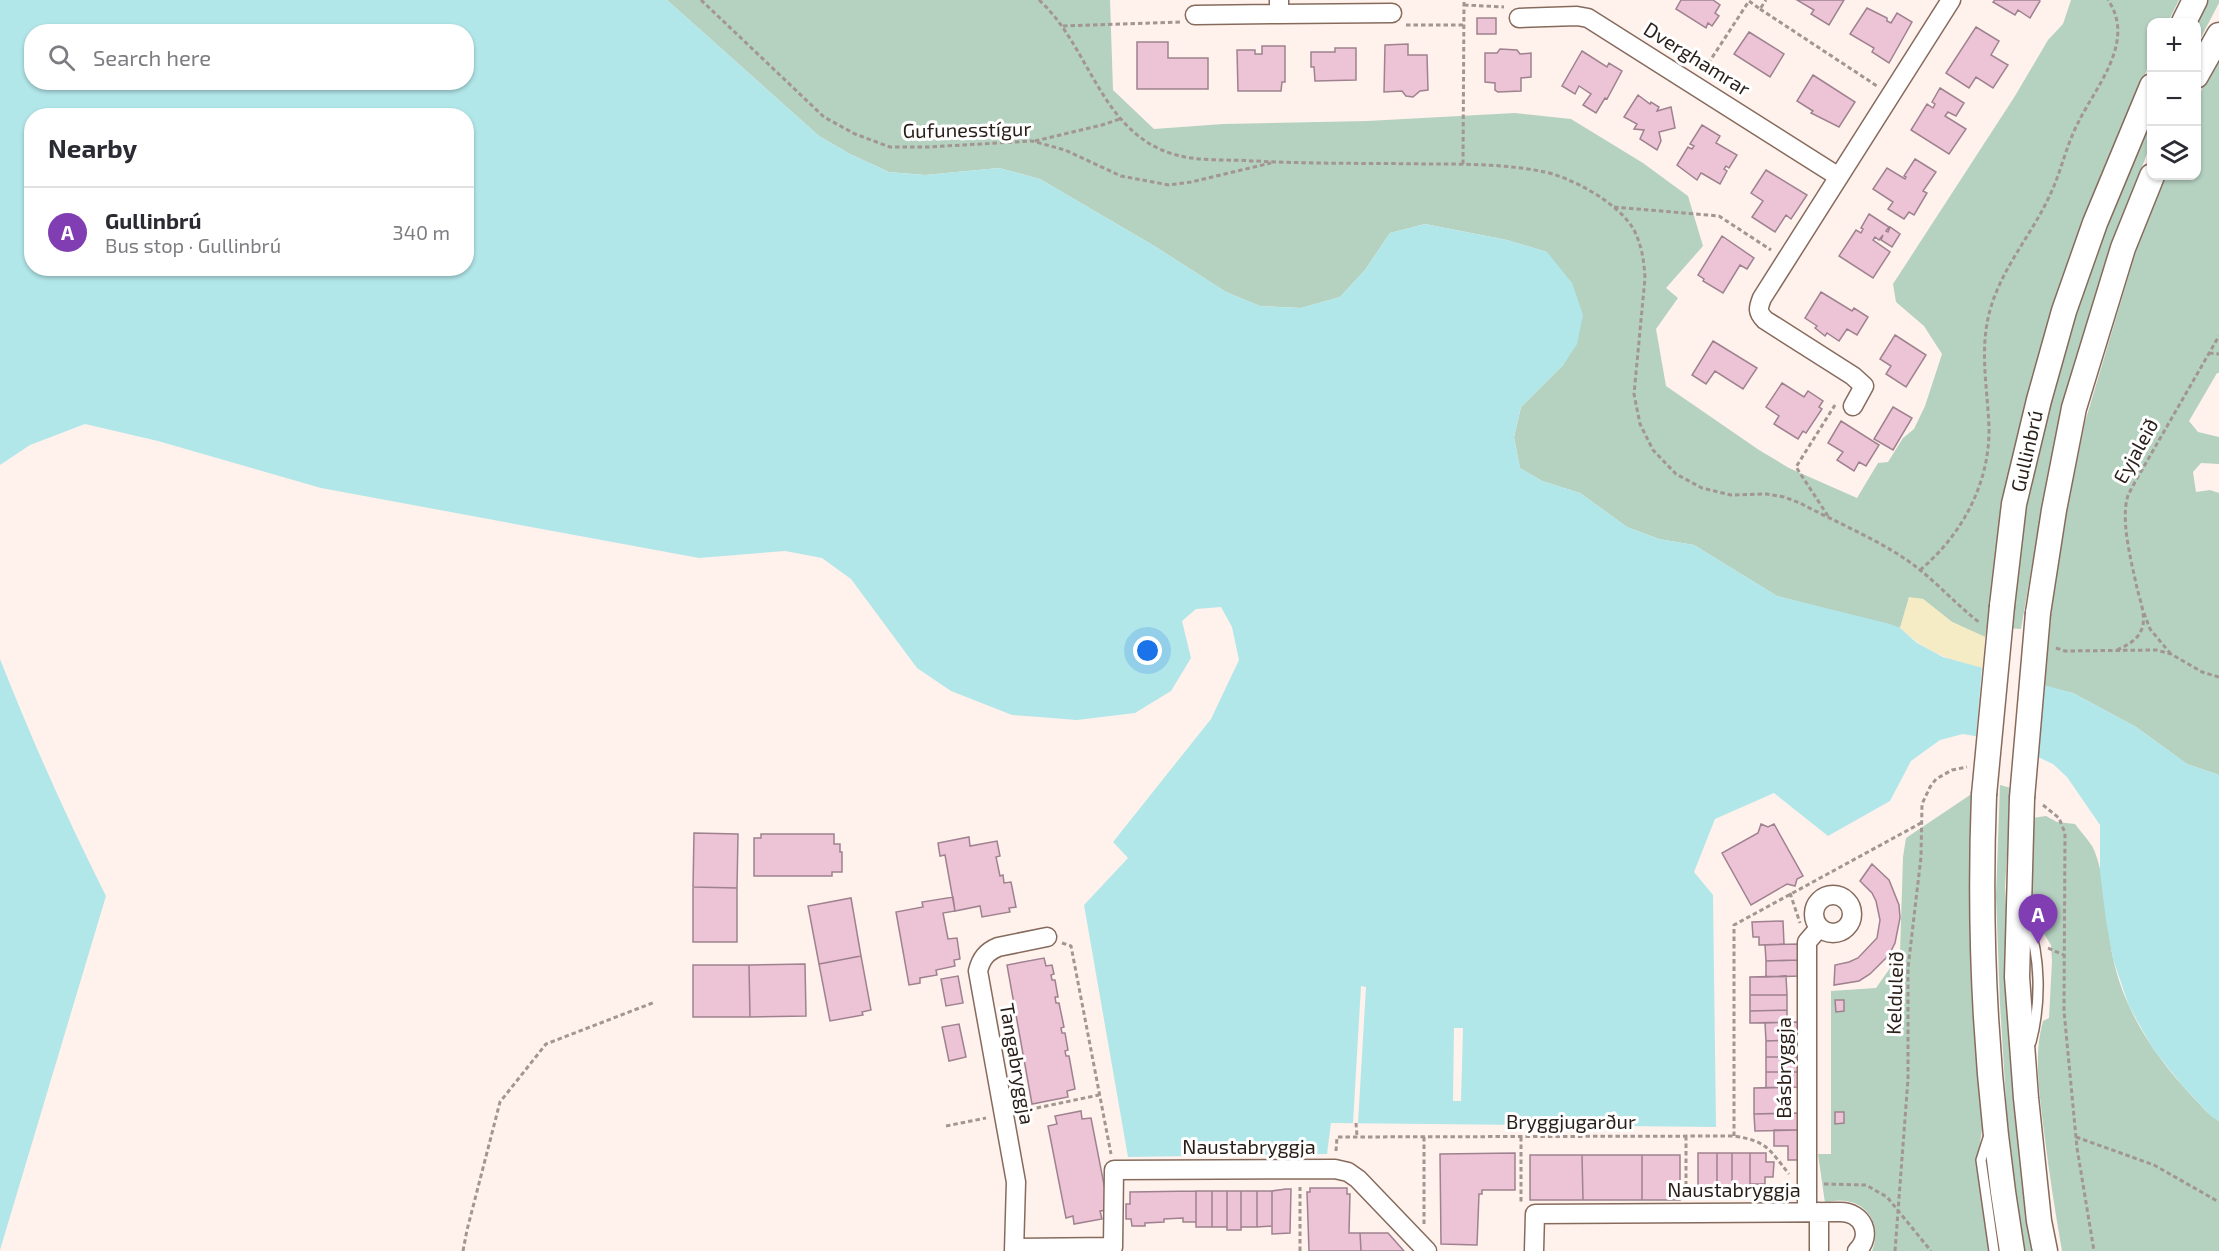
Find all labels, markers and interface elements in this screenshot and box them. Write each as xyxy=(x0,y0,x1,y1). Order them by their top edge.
street label: Dverghamrar xyxy=(1640,16,1755,100)
map controls xyxy=(2147,18,2201,180)
button: + xyxy=(2147,18,2201,72)
search box xyxy=(24,24,474,90)
icon: search xyxy=(45,41,78,74)
text: Search here xyxy=(93,44,211,70)
button: − xyxy=(2147,72,2201,126)
street label: Gufunesstígur xyxy=(902,116,1032,142)
button: layers xyxy=(2147,126,2201,180)
text: Nearby xyxy=(48,132,137,163)
text: Gullinbrú xyxy=(105,207,202,233)
text: A xyxy=(61,220,74,244)
text: 340 m xyxy=(393,220,450,244)
text: Bus stop · Gullinbrú xyxy=(105,233,281,257)
street label: Gullinbrú xyxy=(2005,408,2047,494)
street label: Eyjaleið xyxy=(2108,414,2163,487)
your location xyxy=(1133,636,1162,665)
pin: A xyxy=(2018,894,2058,944)
street label: Kelduleið xyxy=(1881,951,1907,1035)
street label: Tangabryggja xyxy=(996,1001,1040,1126)
street label: Básbryggja xyxy=(1771,1017,1795,1119)
street label: Bryggjugarður xyxy=(1506,1109,1636,1133)
street label: Naustabryggja xyxy=(1182,1134,1316,1158)
street label: Naustabryggja xyxy=(1667,1177,1801,1201)

